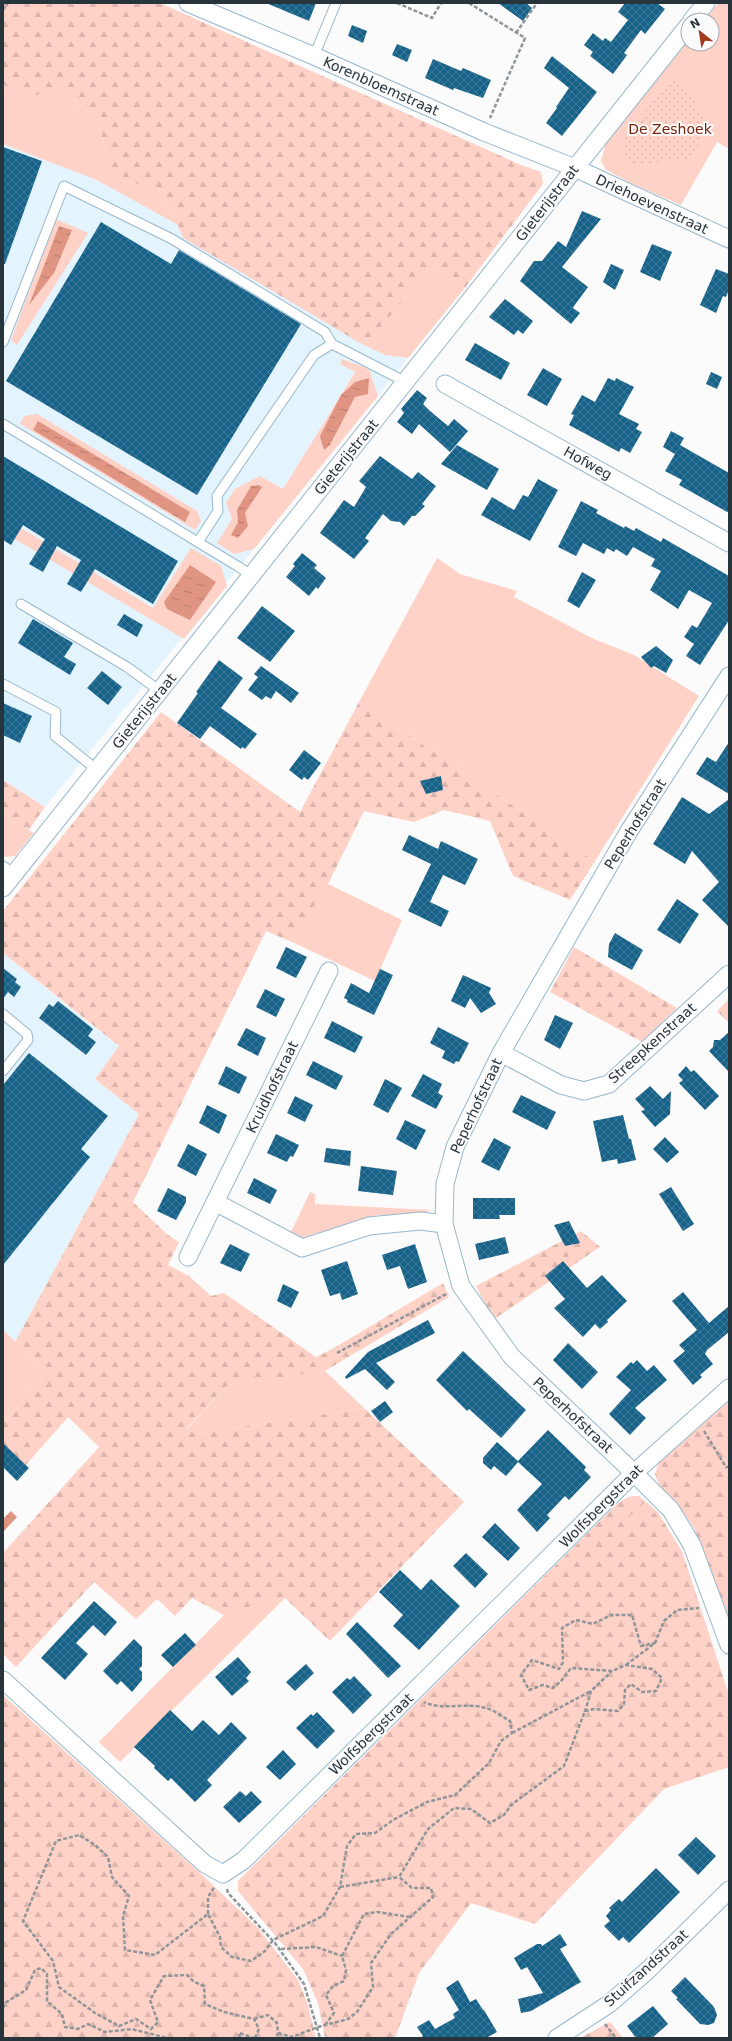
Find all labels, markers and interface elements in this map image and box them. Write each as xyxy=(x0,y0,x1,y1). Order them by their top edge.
north arrow xyxy=(680,12,720,52)
text: N xyxy=(688,16,702,32)
street label: Korenbloemstraat xyxy=(321,53,442,119)
park label: De Zeshoek xyxy=(628,121,713,137)
street label: Gieterijstraat xyxy=(512,161,582,244)
street label: Driehoevenstraat xyxy=(593,171,711,237)
street label: Gieterijstraat xyxy=(311,416,382,498)
street label: Hofweg xyxy=(561,443,615,483)
street label: Gieterijstraat xyxy=(109,670,180,752)
street label: Peperhofstraat xyxy=(601,776,669,872)
street label: Streepkenstraat xyxy=(605,999,699,1086)
street label: Kruidhofstraat xyxy=(243,1038,301,1136)
street label: Peperhofstraat xyxy=(447,1055,505,1156)
street label: Peperhofstraat xyxy=(530,1374,617,1456)
street label: Wolfsbergstraat xyxy=(556,1461,646,1551)
street label: Wolfsbergstraat xyxy=(326,1689,417,1778)
street label: Stuifzandstraat xyxy=(601,1926,691,2010)

